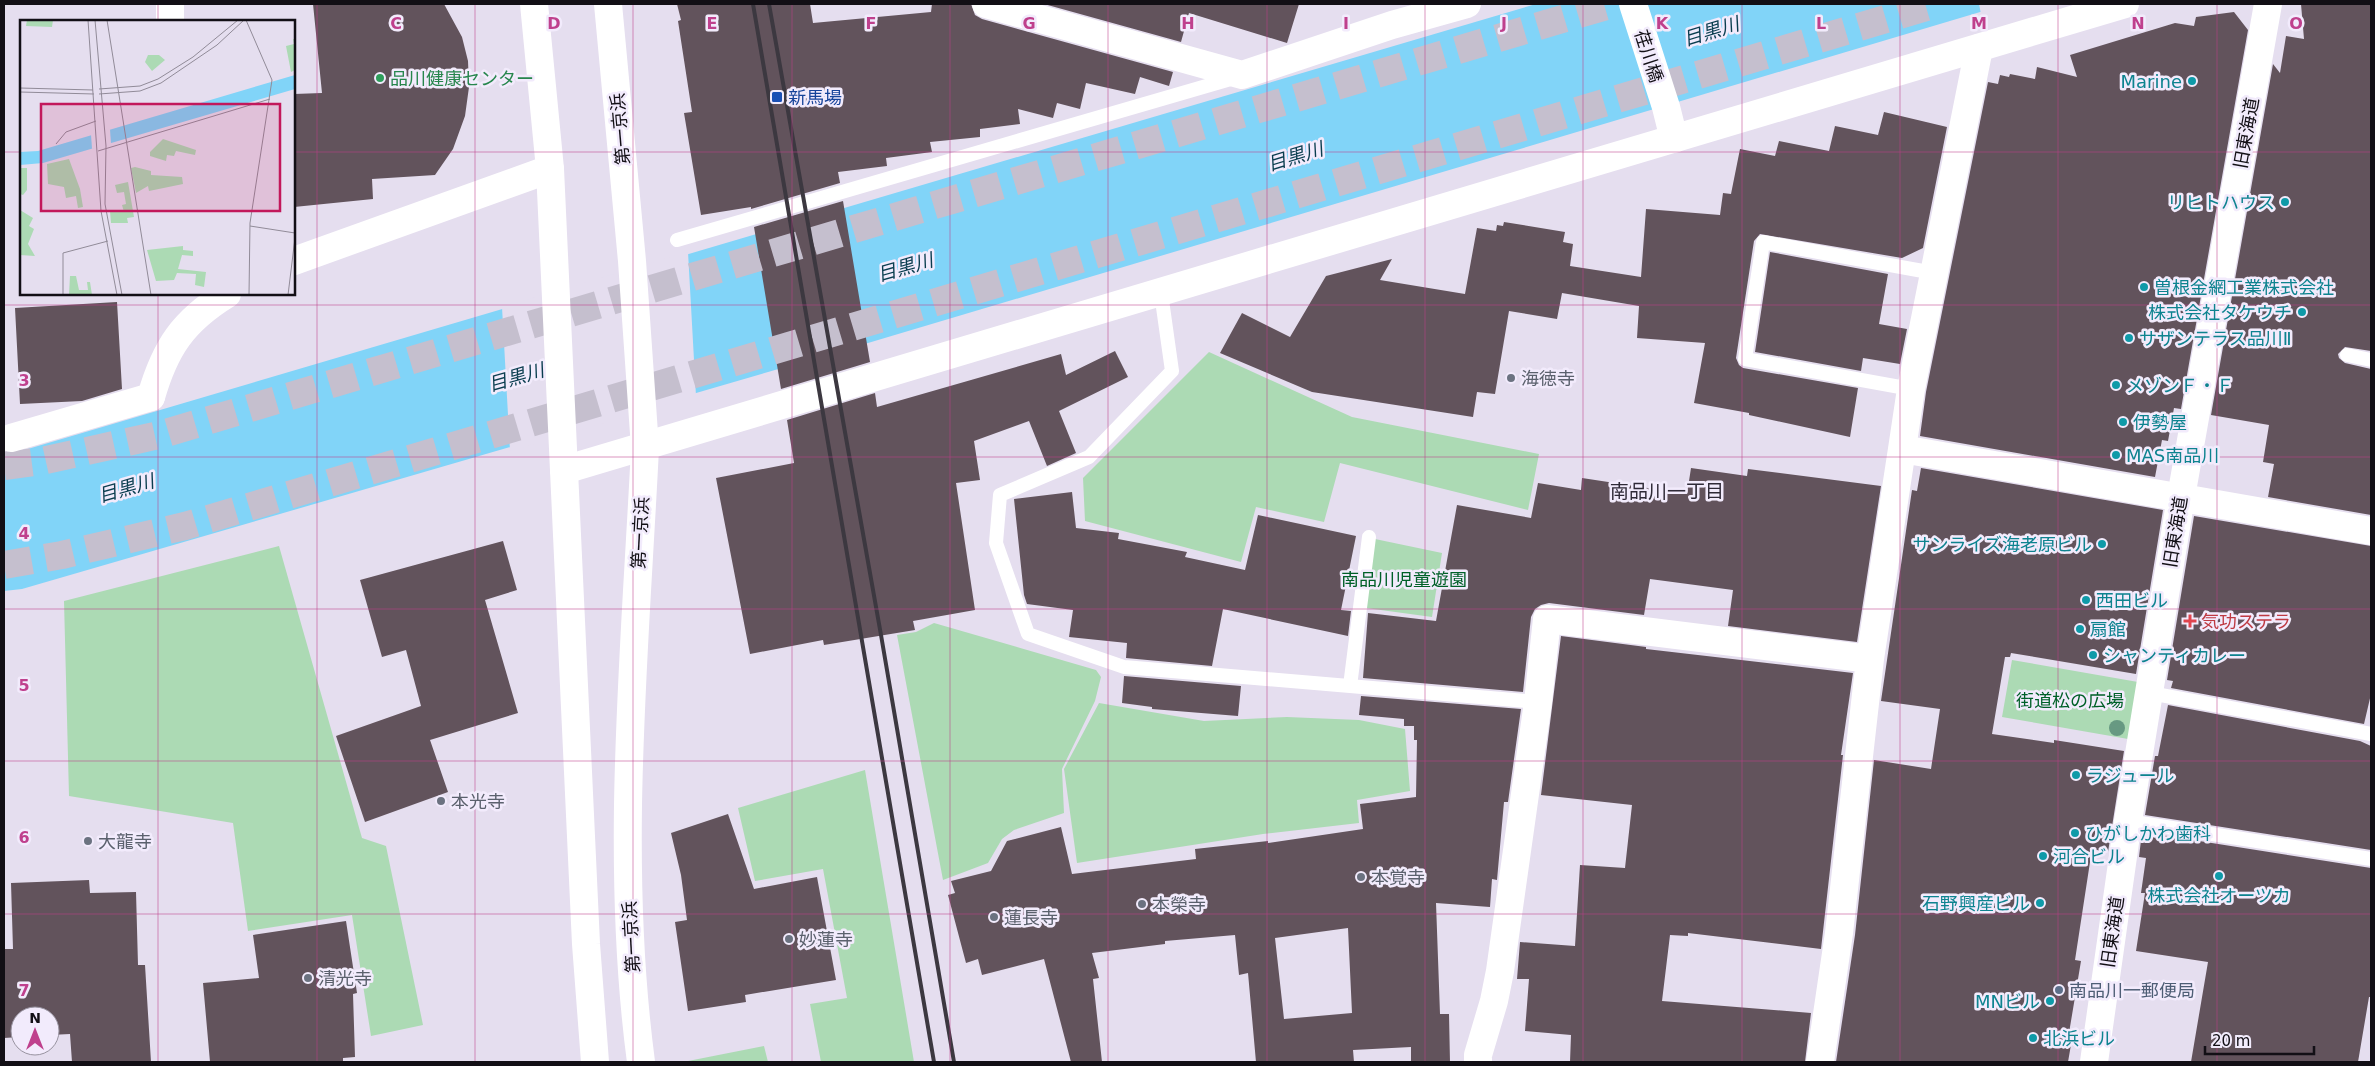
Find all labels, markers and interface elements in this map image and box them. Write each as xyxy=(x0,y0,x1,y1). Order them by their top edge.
water label: 目黒川 xyxy=(1681,12,1743,50)
text: C xyxy=(390,14,402,33)
text: D xyxy=(547,14,561,33)
text: E xyxy=(707,14,717,33)
text: F xyxy=(866,14,876,33)
text: G xyxy=(1022,14,1036,33)
text: H xyxy=(1181,14,1195,33)
text: I xyxy=(1343,14,1349,33)
text: J xyxy=(1500,14,1507,33)
text: K xyxy=(1656,14,1669,33)
text: L xyxy=(1816,14,1826,33)
text: M xyxy=(1971,14,1987,33)
text: N xyxy=(2131,14,2145,33)
text: O xyxy=(2289,14,2303,33)
inset map xyxy=(20,20,295,295)
street label: 荏川橋 xyxy=(1631,27,1667,85)
place label: 品川健康センター xyxy=(390,68,534,89)
place label: Marine xyxy=(2121,71,2182,92)
marker: 品川健康センター xyxy=(374,72,386,84)
marker: Marine xyxy=(2186,75,2198,87)
place label: 新馬場 xyxy=(788,87,842,108)
marker: 新馬場 xyxy=(770,90,784,104)
street label: 第一京浜 xyxy=(606,92,634,166)
street label: 旧東海道 xyxy=(2229,96,2263,170)
water label: 目黒川 xyxy=(1265,137,1327,175)
place label: リヒトハウス xyxy=(2167,192,2275,213)
marker: リヒトハウス xyxy=(2279,196,2291,208)
water label: 目黒川 xyxy=(875,248,937,285)
place label: 曽根金網工業株式会社 xyxy=(2154,277,2334,298)
marker: 曽根金網工業株式会社 xyxy=(2138,281,2150,293)
place label: 株式会社タケウチ xyxy=(2148,302,2292,323)
marker: 株式会社タケウチ xyxy=(2296,306,2308,318)
place label: サザンテラス品川Ⅱ xyxy=(2139,328,2292,349)
marker: サザンテラス品川Ⅱ xyxy=(2123,332,2135,344)
water label: 目黒川 xyxy=(486,358,548,395)
place label: 海徳寺 xyxy=(1521,368,1575,389)
text: 3 xyxy=(18,371,30,390)
marker: 海徳寺 xyxy=(1505,372,1517,384)
place label: メゾンＦ・Ｆ xyxy=(2126,375,2234,396)
marker: メゾンＦ・Ｆ xyxy=(2110,379,2122,391)
place label: 伊勢屋 xyxy=(2133,412,2187,433)
marker: 伊勢屋 xyxy=(2117,416,2129,428)
place label: MAS南品川 xyxy=(2126,445,2219,466)
marker: MAS南品川 xyxy=(2110,449,2122,461)
water label: 目黒川 xyxy=(96,469,158,506)
district label: 南品川一丁目 xyxy=(1610,480,1724,502)
street label: 旧東海道 xyxy=(2159,495,2191,569)
street label: 第一京浜 xyxy=(628,496,652,570)
text: 4 xyxy=(18,524,30,543)
place label: サンライズ海老原ビル xyxy=(1913,534,2092,555)
marker: サンライズ海老原ビル xyxy=(2096,538,2108,550)
park label: 南品川児童遊園 xyxy=(1341,569,1467,590)
place label: 西田ビル xyxy=(2096,590,2168,611)
marker: 西田ビル xyxy=(2080,594,2092,606)
place label: 気功ステラ xyxy=(2201,611,2291,632)
marker: 気功ステラ xyxy=(2183,614,2197,628)
place label: 扇館 xyxy=(2090,619,2126,640)
marker: 扇館 xyxy=(2074,623,2086,635)
place label: シャンティカレー xyxy=(2103,645,2246,666)
marker: シャンティカレー xyxy=(2087,649,2099,661)
text: 5 xyxy=(18,676,30,695)
park label: 街道松の広場 xyxy=(2016,690,2124,711)
place label: ラジュール xyxy=(2086,765,2174,786)
marker: ラジュール xyxy=(2070,769,2082,781)
place label: 本光寺 xyxy=(451,791,505,812)
marker: 本光寺 xyxy=(435,795,447,807)
place label: ひがしかわ歯科 xyxy=(2085,823,2211,844)
marker: ひがしかわ歯科 xyxy=(2069,827,2081,839)
text: 6 xyxy=(18,828,30,847)
place label: 大龍寺 xyxy=(98,831,152,852)
marker: 大龍寺 xyxy=(82,835,94,847)
place label: 河合ビル xyxy=(2053,846,2125,867)
marker: 河合ビル xyxy=(2037,850,2049,862)
place label: 本覚寺 xyxy=(1371,867,1425,888)
marker: 株式会社オーツカ xyxy=(2213,870,2225,882)
marker: 本覚寺 xyxy=(1355,871,1367,883)
place label: 株式会社オーツカ xyxy=(2147,885,2291,906)
place label: 石野興産ビル xyxy=(1922,893,2030,914)
place label: 本榮寺 xyxy=(1152,894,1206,915)
street label: 旧東海道 xyxy=(2097,895,2127,969)
marker: 石野興産ビル xyxy=(2034,897,2046,909)
marker: 本榮寺 xyxy=(1136,898,1148,910)
street label: 第一京浜 xyxy=(619,900,643,974)
place label: 蓮長寺 xyxy=(1004,907,1058,928)
marker: 蓮長寺 xyxy=(988,911,1000,923)
place label: 妙蓮寺 xyxy=(799,929,853,950)
marker: 妙蓮寺 xyxy=(783,933,795,945)
place label: 清光寺 xyxy=(318,968,372,989)
marker: 清光寺 xyxy=(302,972,314,984)
place label: 南品川一郵便局 xyxy=(2069,980,2195,1001)
text: 7 xyxy=(18,981,30,1000)
marker: 南品川一郵便局 xyxy=(2053,984,2065,996)
place label: MNビル xyxy=(1975,991,2040,1012)
marker: MNビル xyxy=(2044,995,2056,1007)
north arrow xyxy=(10,1006,60,1056)
text: N xyxy=(29,1010,41,1026)
scale bar xyxy=(2205,1024,2314,1056)
place label: 北浜ビル xyxy=(2043,1028,2115,1049)
marker: 北浜ビル xyxy=(2027,1032,2039,1044)
text: 20 m xyxy=(2212,1032,2250,1050)

